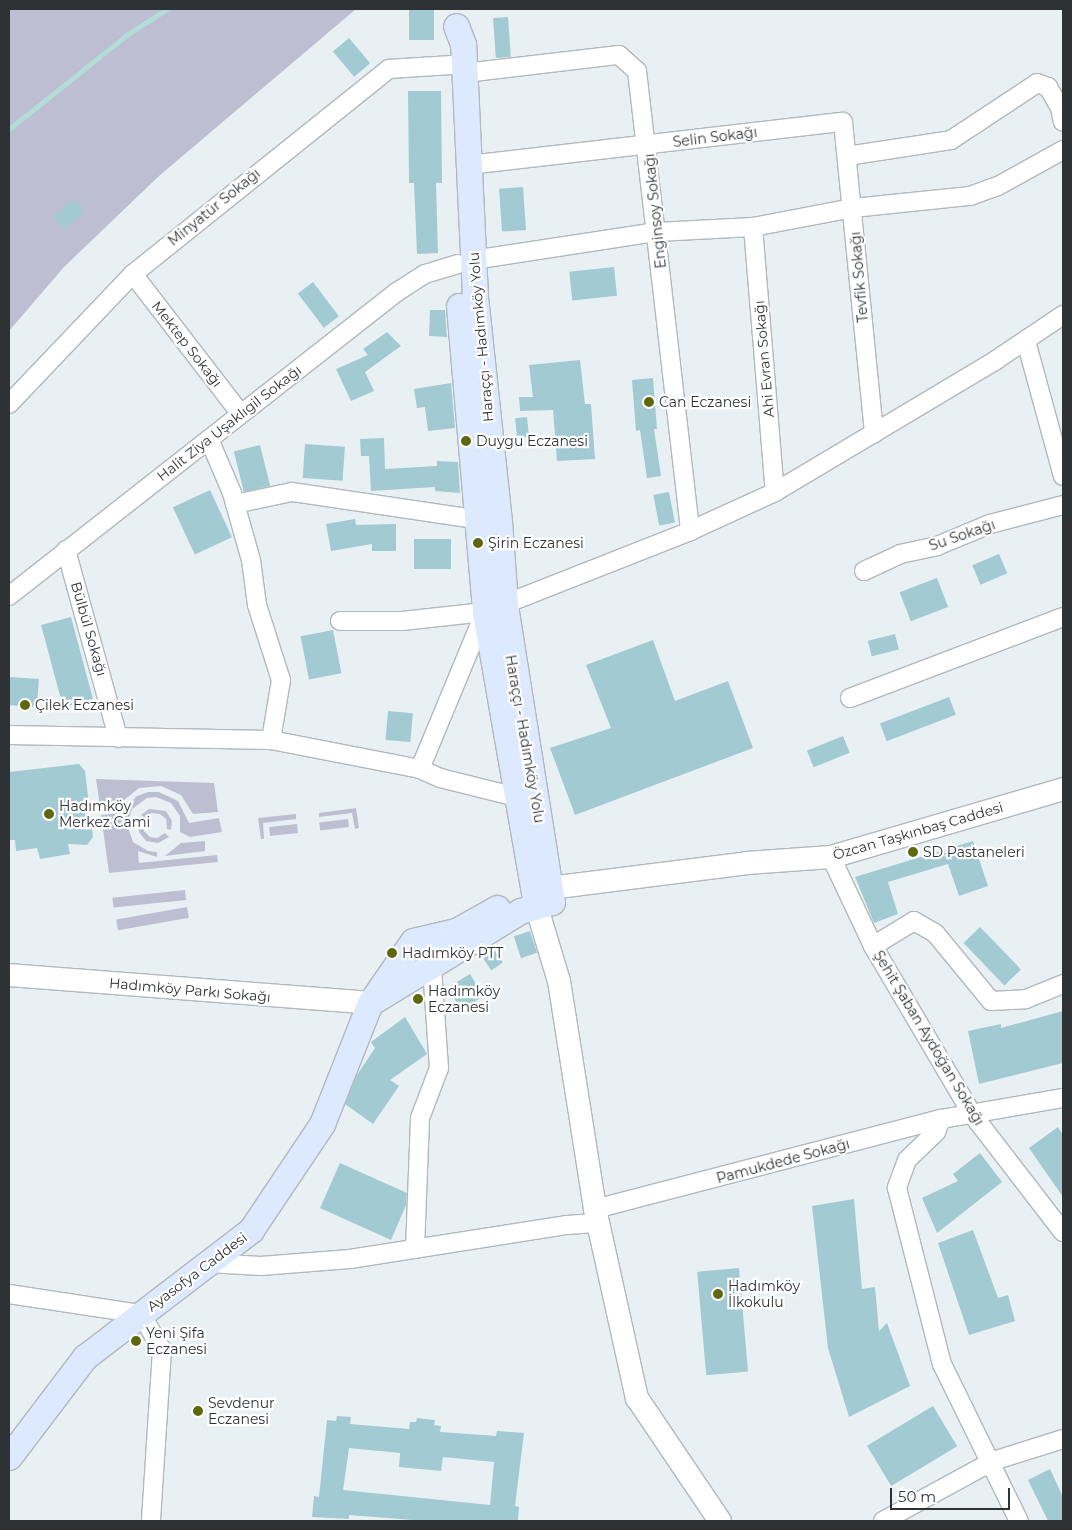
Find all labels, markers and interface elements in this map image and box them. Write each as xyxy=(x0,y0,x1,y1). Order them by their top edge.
street label: Selin Sokağı xyxy=(672,123,758,151)
street label: Enginsoy Sokağı xyxy=(641,153,669,269)
street label: Minyatür Sokağı xyxy=(165,165,263,249)
street label: Tevfik Sokağı xyxy=(847,231,871,323)
street label: Haraççı - Hadımköy Yolu xyxy=(465,251,497,423)
street label: Mektep Sokağı xyxy=(148,298,226,390)
street label: Ahi Evran Sokağı xyxy=(751,300,777,418)
street label: Halit Ziya Uşaklıgil Sokağı xyxy=(153,361,305,485)
place label: Can Eczanesi xyxy=(659,394,751,410)
marker: Can Eczanesi xyxy=(643,396,655,408)
place label: Duygu Eczanesi xyxy=(476,433,588,449)
marker: Duygu Eczanesi xyxy=(460,435,472,447)
street label: Su Sokağı xyxy=(927,516,997,554)
place label: Şirin Eczanesi xyxy=(488,535,584,551)
marker: Şirin Eczanesi xyxy=(472,537,484,549)
street label: Bülbül Sokağı xyxy=(68,580,110,678)
street label: Haraççı - Hadımköy Yolu xyxy=(502,653,548,825)
place label: Çilek Eczanesi xyxy=(35,697,134,713)
marker: Çilek Eczanesi xyxy=(19,699,31,711)
place label: Hadımköy Merkez Cami xyxy=(59,798,150,830)
street label: Özcan Taşkınbaş Caddesi xyxy=(831,799,1005,863)
marker: Hadımköy Merkez Cami xyxy=(43,808,55,820)
place label: SD Pastaneleri xyxy=(923,844,1025,860)
marker: SD Pastaneleri xyxy=(907,846,919,858)
place label: Hadımköy PTT xyxy=(402,945,503,961)
marker: Hadımköy PTT xyxy=(386,947,398,959)
street label: Şehit Şaban Aydoğan Sokağı xyxy=(870,948,988,1128)
street label: Hadımköy Parkı Sokağı xyxy=(108,975,272,1005)
place label: Hadımköy Eczanesi xyxy=(428,983,500,1016)
marker: Hadımköy Eczanesi xyxy=(412,993,424,1005)
street label: Pamukdede Sokağı xyxy=(715,1135,851,1187)
street label: Ayasofya Caddesi xyxy=(144,1229,250,1315)
place label: Hadımköy İlkokulu xyxy=(728,1278,800,1310)
marker: Hadımköy İlkokulu xyxy=(712,1288,724,1300)
place label: Yeni Şifa Eczanesi xyxy=(146,1325,207,1358)
marker: Yeni Şifa Eczanesi xyxy=(130,1335,142,1347)
place label: Sevdenur Eczanesi xyxy=(208,1395,275,1428)
marker: Sevdenur Eczanesi xyxy=(192,1405,204,1417)
scale bar xyxy=(892,1478,1012,1510)
text: 50 m xyxy=(898,1487,936,1506)

